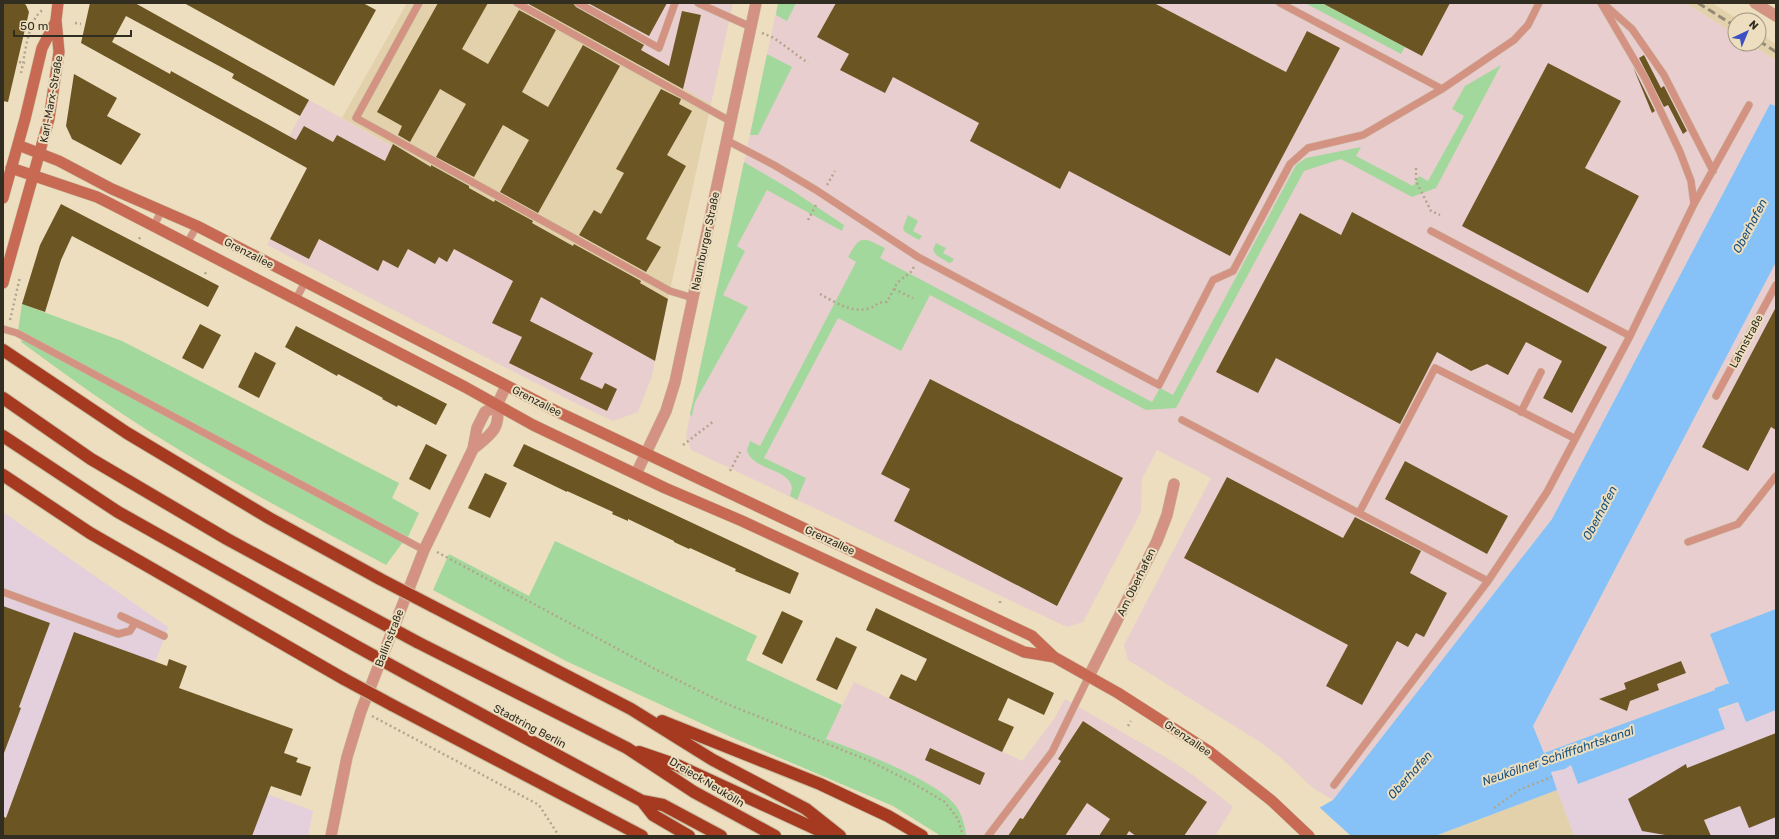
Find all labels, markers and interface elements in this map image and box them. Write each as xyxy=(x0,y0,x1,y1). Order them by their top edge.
scale bar xyxy=(14,12,131,38)
north arrow xyxy=(1727,12,1767,52)
text: N xyxy=(1746,18,1761,33)
text: 50 m xyxy=(20,19,48,33)
street label: Karl-Marx-Straße xyxy=(37,54,66,144)
street label: Naumburger Straße xyxy=(689,191,722,292)
water label: Oberhafen xyxy=(1730,197,1770,255)
street label: Grenzallee xyxy=(222,235,276,271)
street label: Lahnstraße xyxy=(1727,312,1766,370)
street label: Grenzallee xyxy=(510,383,564,419)
water label: Oberhafen xyxy=(1580,484,1620,542)
street label: Grenzallee xyxy=(803,523,857,558)
street label: Am Oberhafen xyxy=(1114,546,1158,618)
street label: Ballinstraße xyxy=(373,607,406,669)
street label: Stadtring Berlin xyxy=(491,702,568,751)
street label: Grenzallee xyxy=(1162,718,1214,759)
water label: Neuköllner Schifffahrtskanal xyxy=(1480,723,1637,789)
water label: Oberhafen xyxy=(1385,748,1435,802)
street label: Dreieck Neukölln xyxy=(667,755,747,810)

